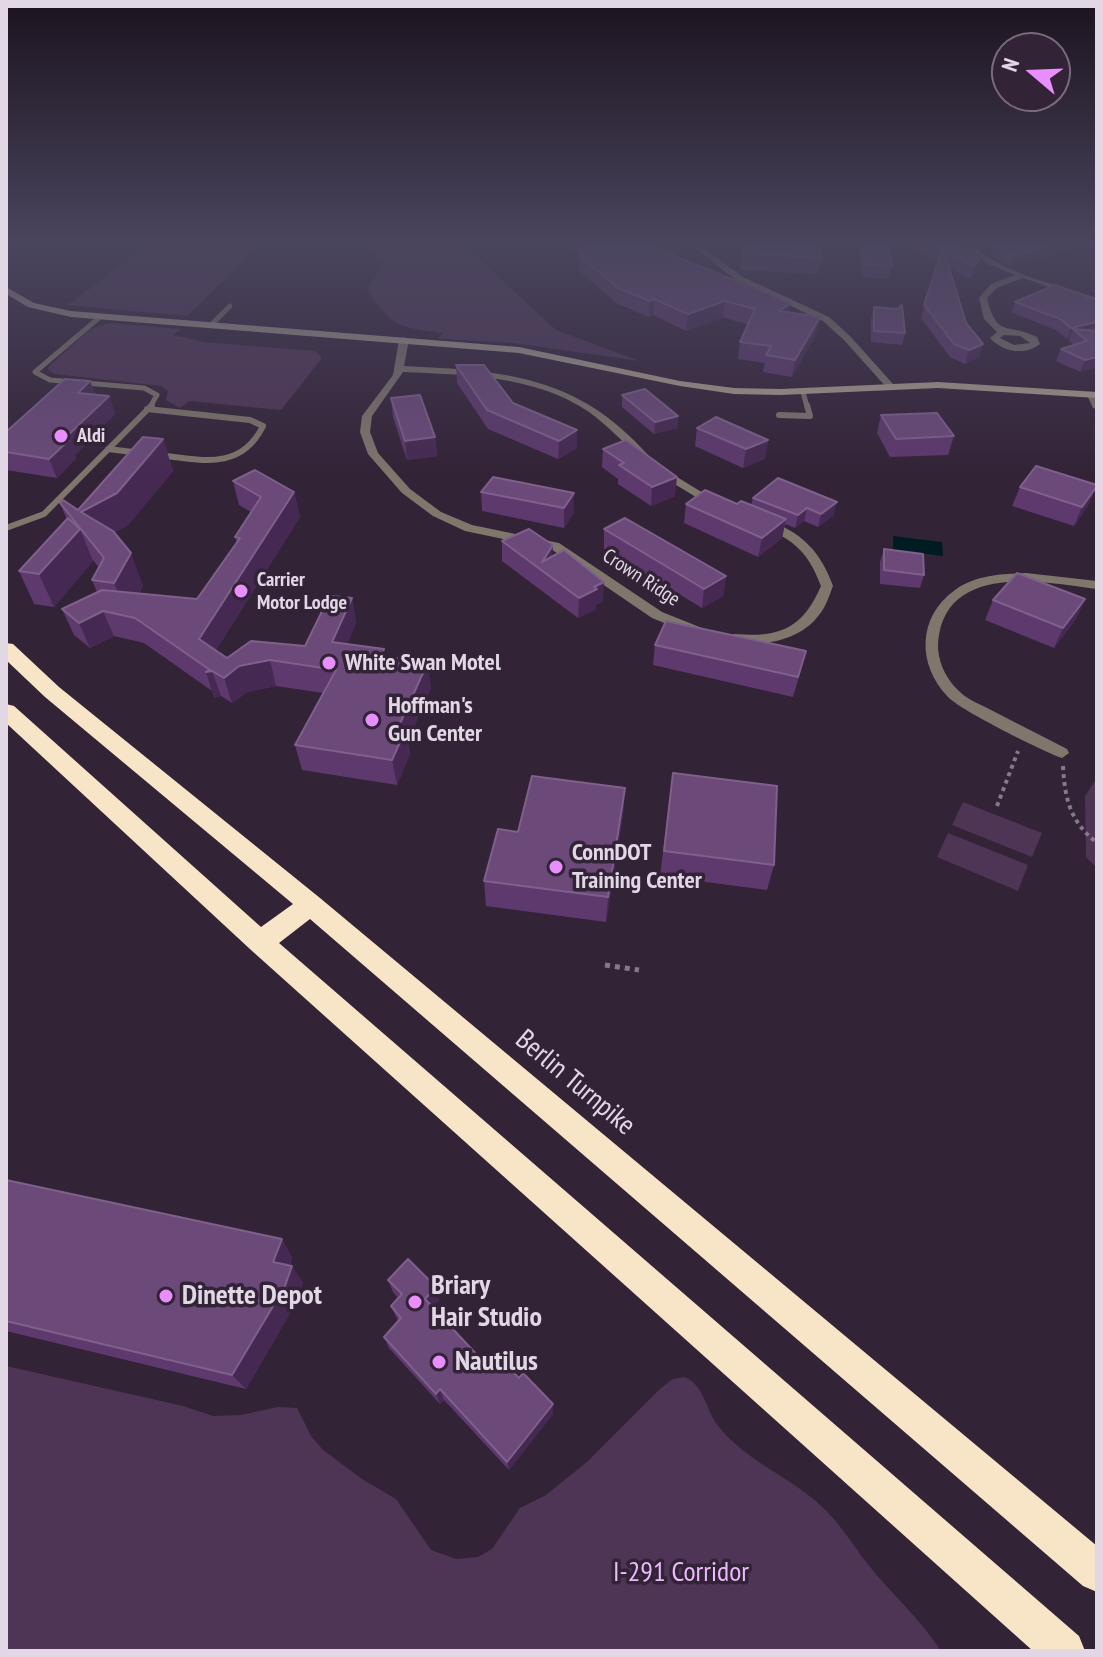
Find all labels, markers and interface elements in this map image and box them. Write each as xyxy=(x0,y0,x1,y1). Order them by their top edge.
north arrow xyxy=(991,32,1071,112)
text: N xyxy=(995,55,1025,75)
place label: Aldi xyxy=(77,424,105,448)
marker: Aldi xyxy=(52,427,70,445)
street label: Crown Ridge xyxy=(598,544,684,612)
place label: Carrier Motor Lodge xyxy=(257,568,347,615)
marker: Carrier Motor Lodge xyxy=(232,582,250,600)
place label: White Swan Motel xyxy=(345,649,501,677)
marker: White Swan Motel xyxy=(320,654,338,672)
place label: Hoffman's Gun Center xyxy=(388,692,482,748)
marker: Hoffman's Gun Center xyxy=(363,711,381,729)
place label: ConnDOT Training Center xyxy=(572,839,702,895)
marker: ConnDOT Training Center xyxy=(547,858,565,876)
street label: Berlin Turnpike xyxy=(508,1023,642,1143)
place label: Briary Hair Studio xyxy=(431,1269,542,1335)
place label: Dinette Depot xyxy=(182,1279,322,1313)
marker: Dinette Depot xyxy=(157,1287,175,1305)
marker: Briary Hair Studio xyxy=(406,1293,424,1311)
place label: Nautilus xyxy=(455,1345,538,1379)
marker: Nautilus xyxy=(430,1353,448,1371)
park label: I-291 Corridor xyxy=(613,1556,749,1590)

